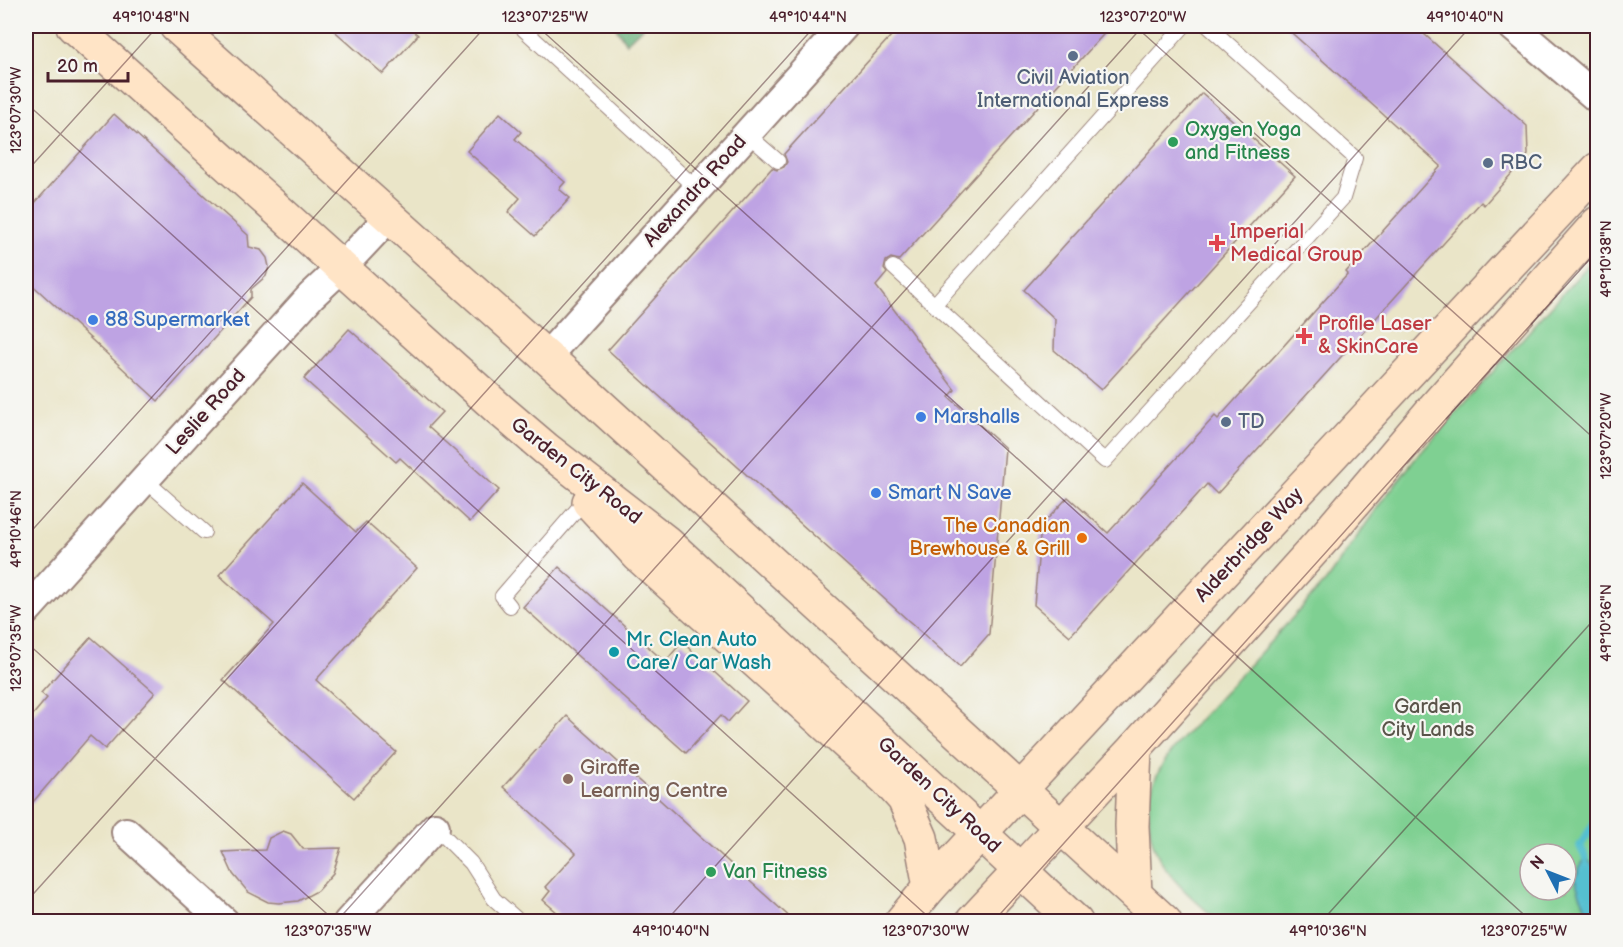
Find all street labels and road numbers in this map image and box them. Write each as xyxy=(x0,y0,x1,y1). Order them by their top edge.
street label: Alexandra Road xyxy=(638,130,752,252)
street label: Leslie Road xyxy=(161,364,251,460)
street label: Garden City Road xyxy=(506,412,646,530)
street label: Alderbridge Way xyxy=(1190,483,1308,607)
street label: Garden City Road xyxy=(872,732,1006,858)

